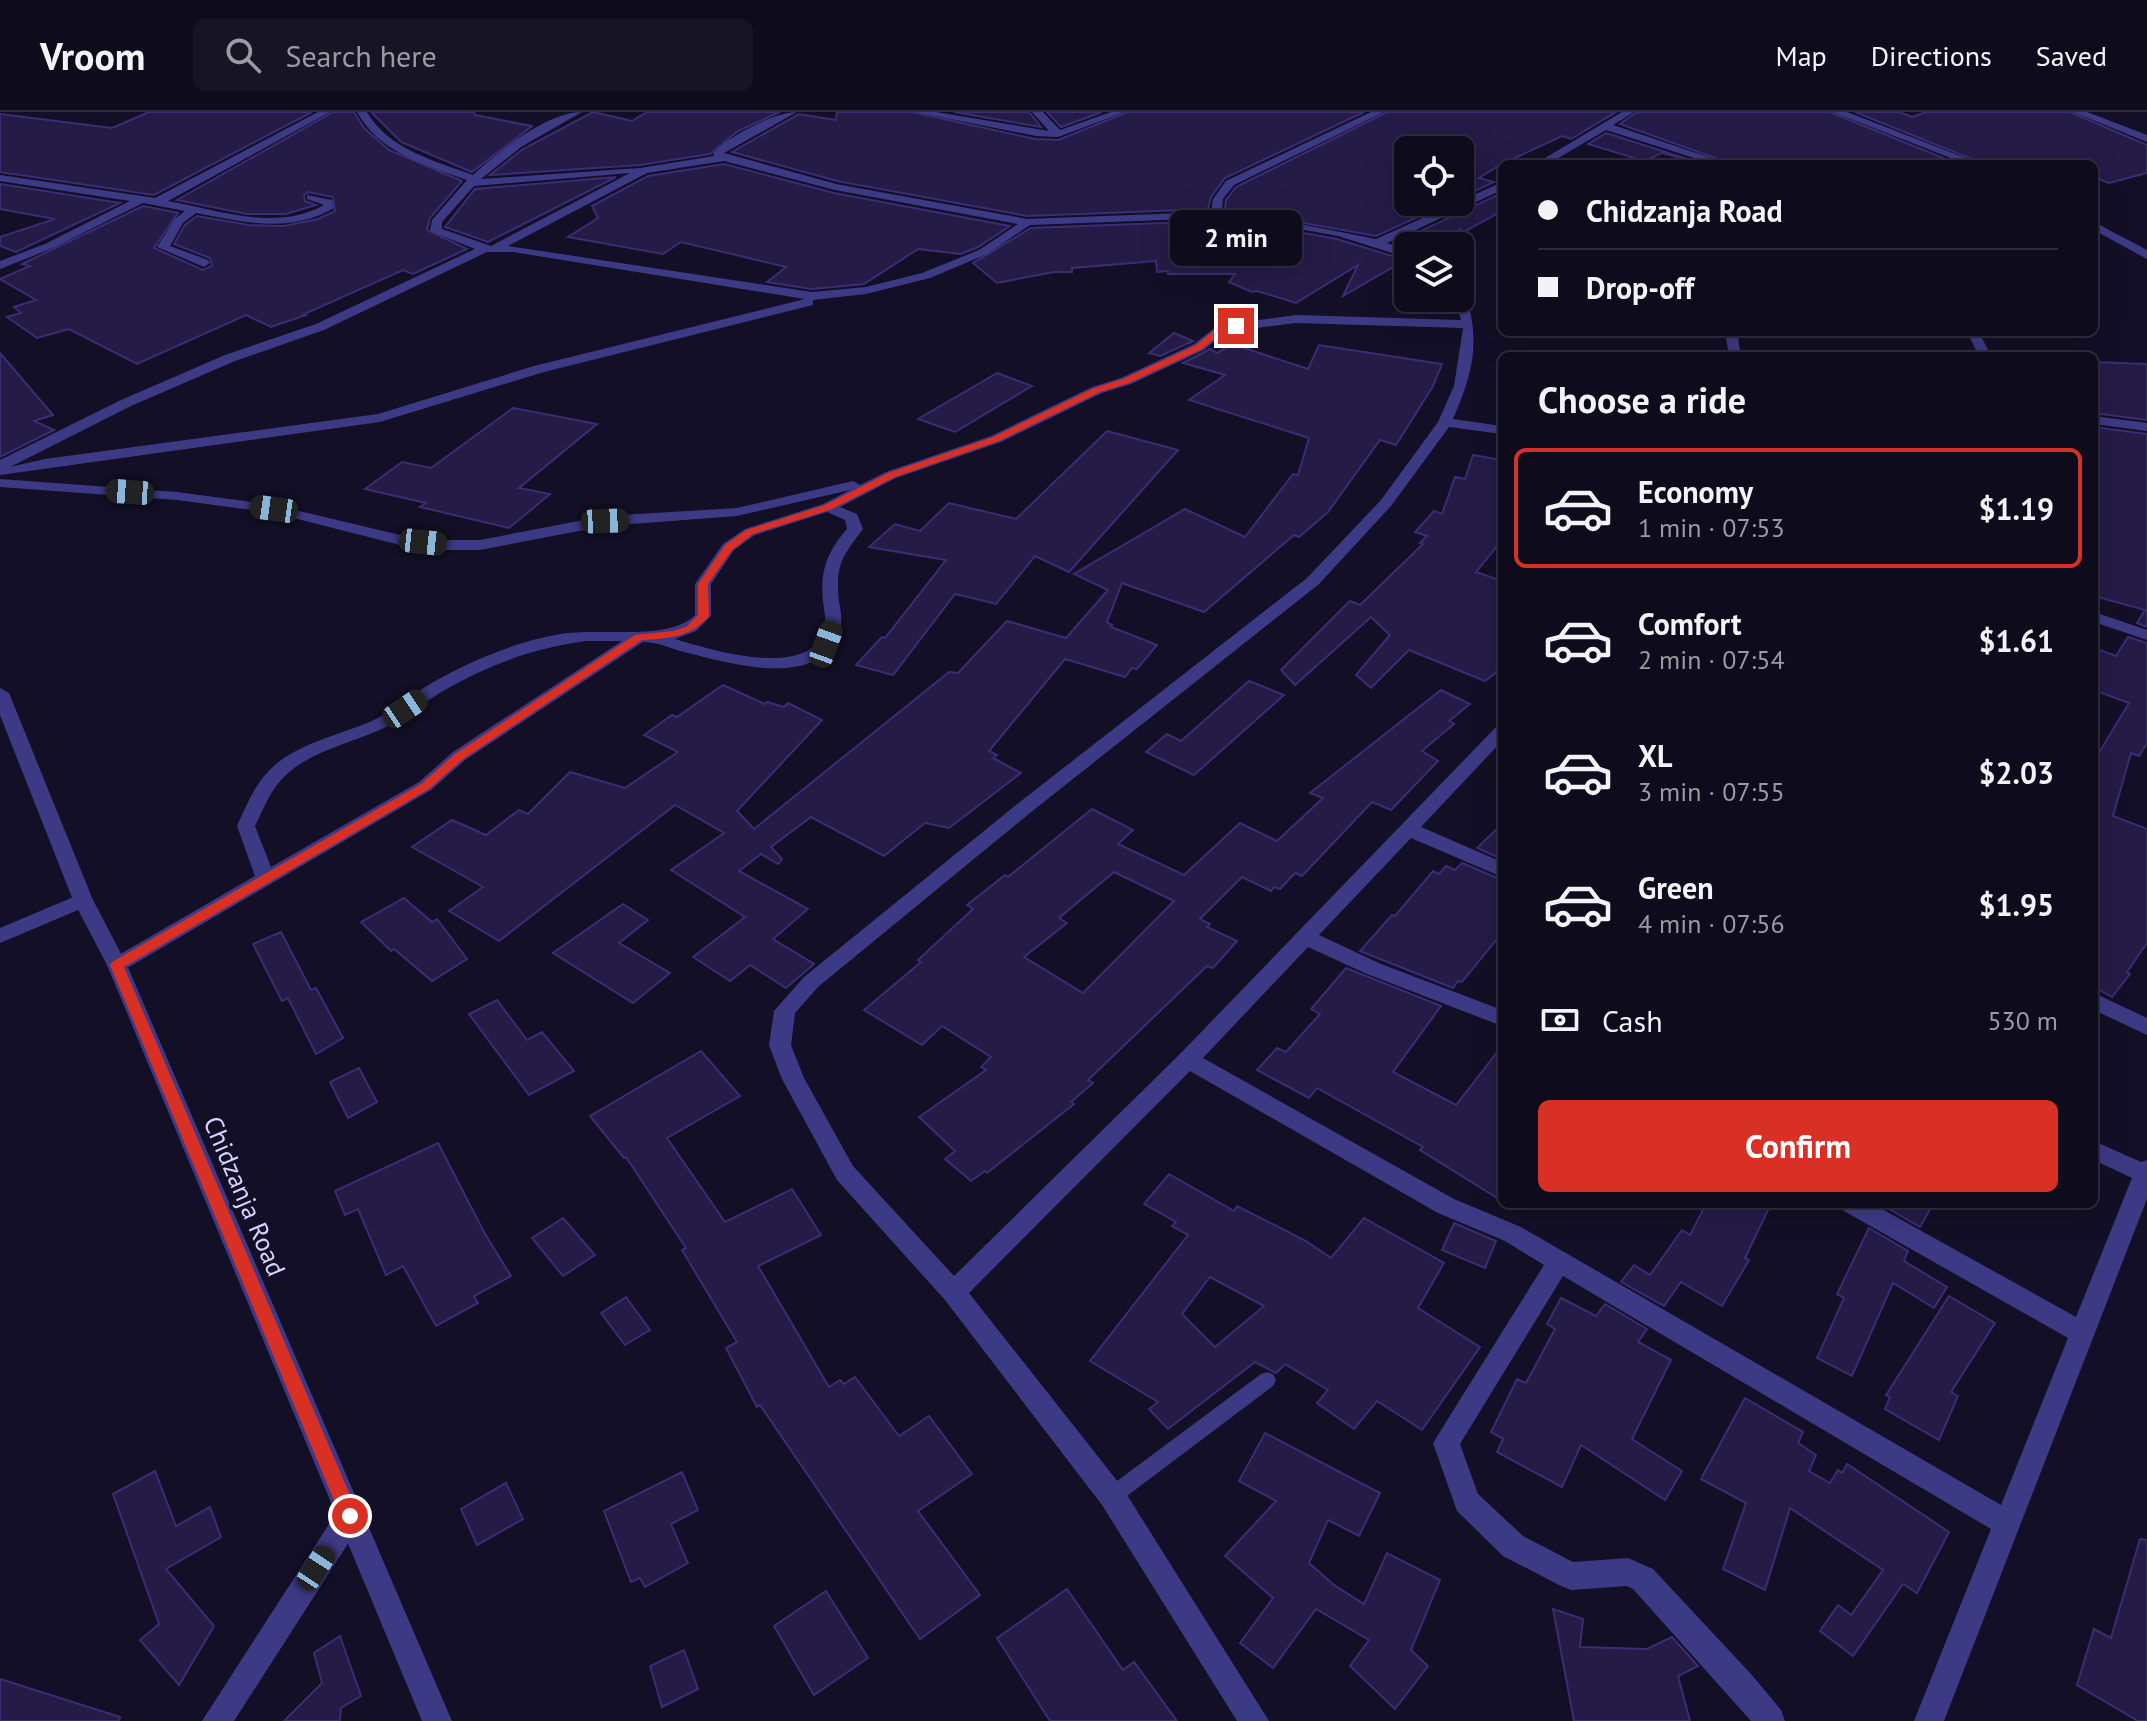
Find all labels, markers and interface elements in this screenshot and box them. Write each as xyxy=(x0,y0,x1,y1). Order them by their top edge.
search box xyxy=(193,19,753,91)
text: Vroom xyxy=(40,31,145,80)
icon: search xyxy=(221,33,265,77)
text: Search here xyxy=(285,36,437,75)
text: Map xyxy=(1776,37,1827,74)
text: Directions xyxy=(1871,37,1992,74)
text: Saved xyxy=(2036,37,2107,74)
map controls xyxy=(1394,136,1474,312)
button: locate xyxy=(1394,136,1474,216)
text: Chidzanja Road xyxy=(1586,191,1783,230)
callout: 2 min xyxy=(1170,210,1302,266)
text: 2 min xyxy=(1204,221,1268,254)
button: layers xyxy=(1394,232,1474,312)
text: Drop-off xyxy=(1586,268,1694,307)
route end xyxy=(1218,308,1254,344)
text: Choose a ride xyxy=(1538,376,1746,423)
icon: car xyxy=(1542,472,1614,544)
text: Economy xyxy=(1638,472,1753,511)
car xyxy=(105,478,155,506)
text: $1.19 xyxy=(1979,489,2054,528)
car xyxy=(249,494,299,524)
car xyxy=(581,508,629,534)
text: 1 min · 07:53 xyxy=(1638,511,1785,544)
car xyxy=(398,528,448,556)
icon: car xyxy=(1542,604,1614,676)
text: Comfort xyxy=(1638,604,1741,643)
car xyxy=(807,617,845,671)
text: $1.61 xyxy=(1979,621,2054,660)
text: 2 min · 07:54 xyxy=(1638,643,1785,676)
car xyxy=(378,686,432,732)
icon: car xyxy=(1542,736,1614,808)
text: XL xyxy=(1638,736,1672,775)
text: $2.03 xyxy=(1979,753,2054,792)
text: 3 min · 07:55 xyxy=(1638,775,1785,808)
icon: car xyxy=(1542,868,1614,940)
text: Green xyxy=(1638,868,1713,907)
text: $1.95 xyxy=(1979,885,2054,924)
text: 4 min · 07:56 xyxy=(1638,907,1785,940)
icon: cash xyxy=(1538,998,1582,1042)
text: Cash xyxy=(1602,1001,1663,1040)
text: 530 m xyxy=(1987,1004,2058,1037)
button: Confirm xyxy=(1538,1100,2058,1192)
street label: Chidzanja Road xyxy=(196,1111,294,1281)
route start xyxy=(332,1498,368,1534)
car xyxy=(293,1541,339,1595)

